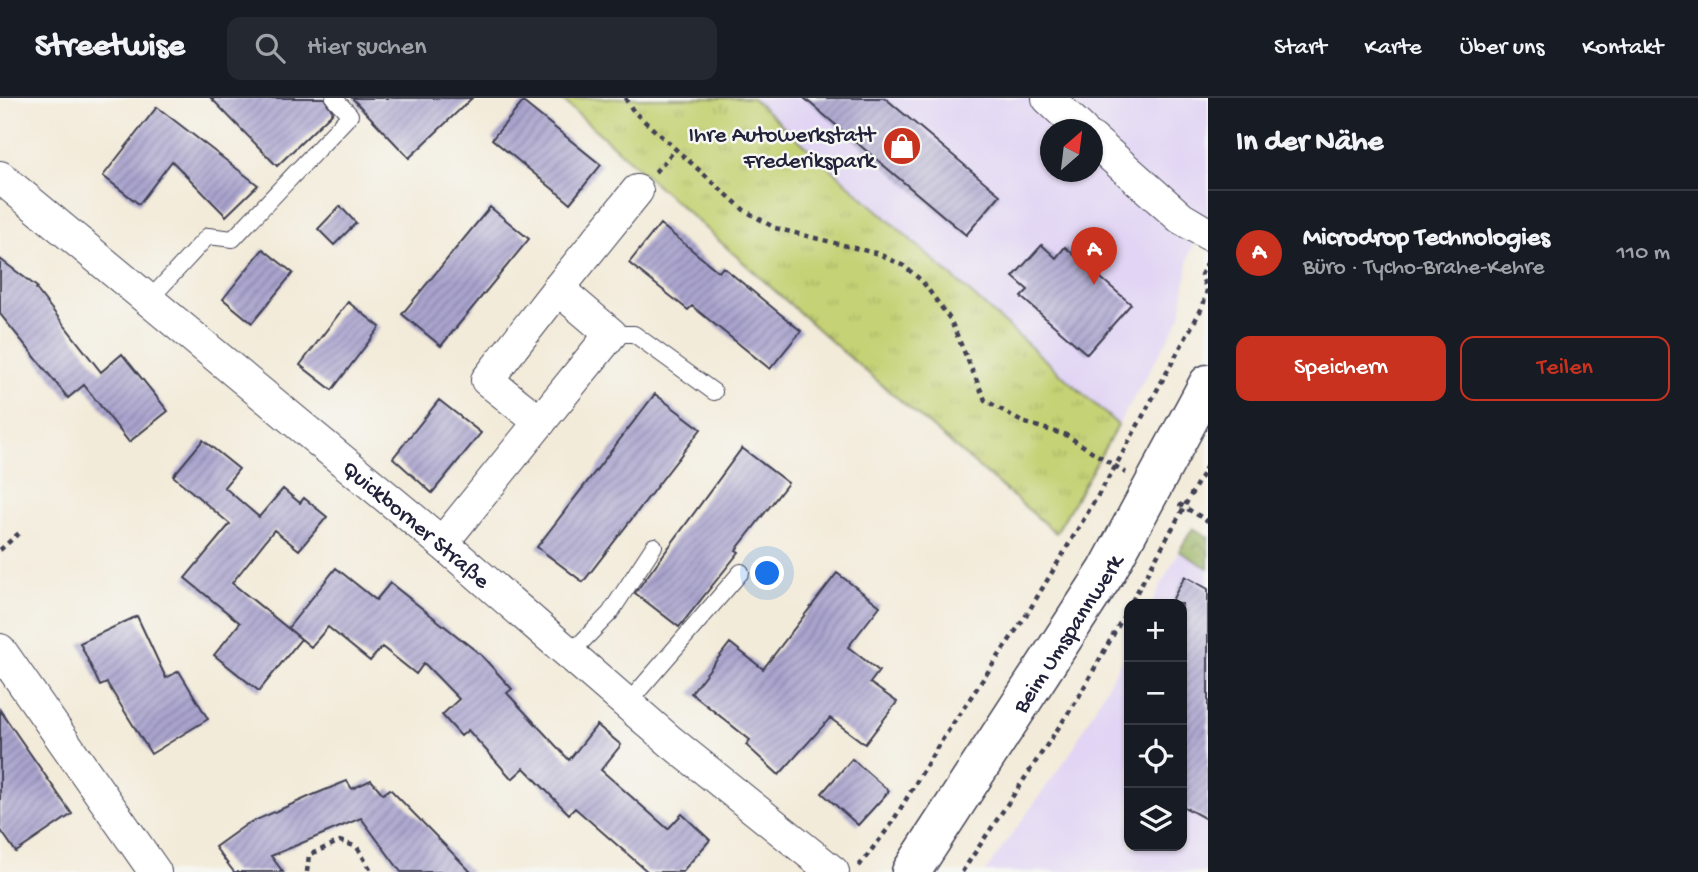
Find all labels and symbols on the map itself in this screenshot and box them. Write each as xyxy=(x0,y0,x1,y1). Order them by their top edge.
north arrow xyxy=(1040,119,1103,182)
place label: Ihre Autowerkstatt Frederikspark xyxy=(688,123,878,176)
shop icon: Ihre Autowerkstatt Frederikspark xyxy=(881,125,923,167)
pin: A xyxy=(1071,227,1117,285)
street label: Quickborner Straße xyxy=(335,456,495,596)
street label: Beim Umspannwerk xyxy=(1008,549,1131,720)
your location xyxy=(750,556,784,590)

